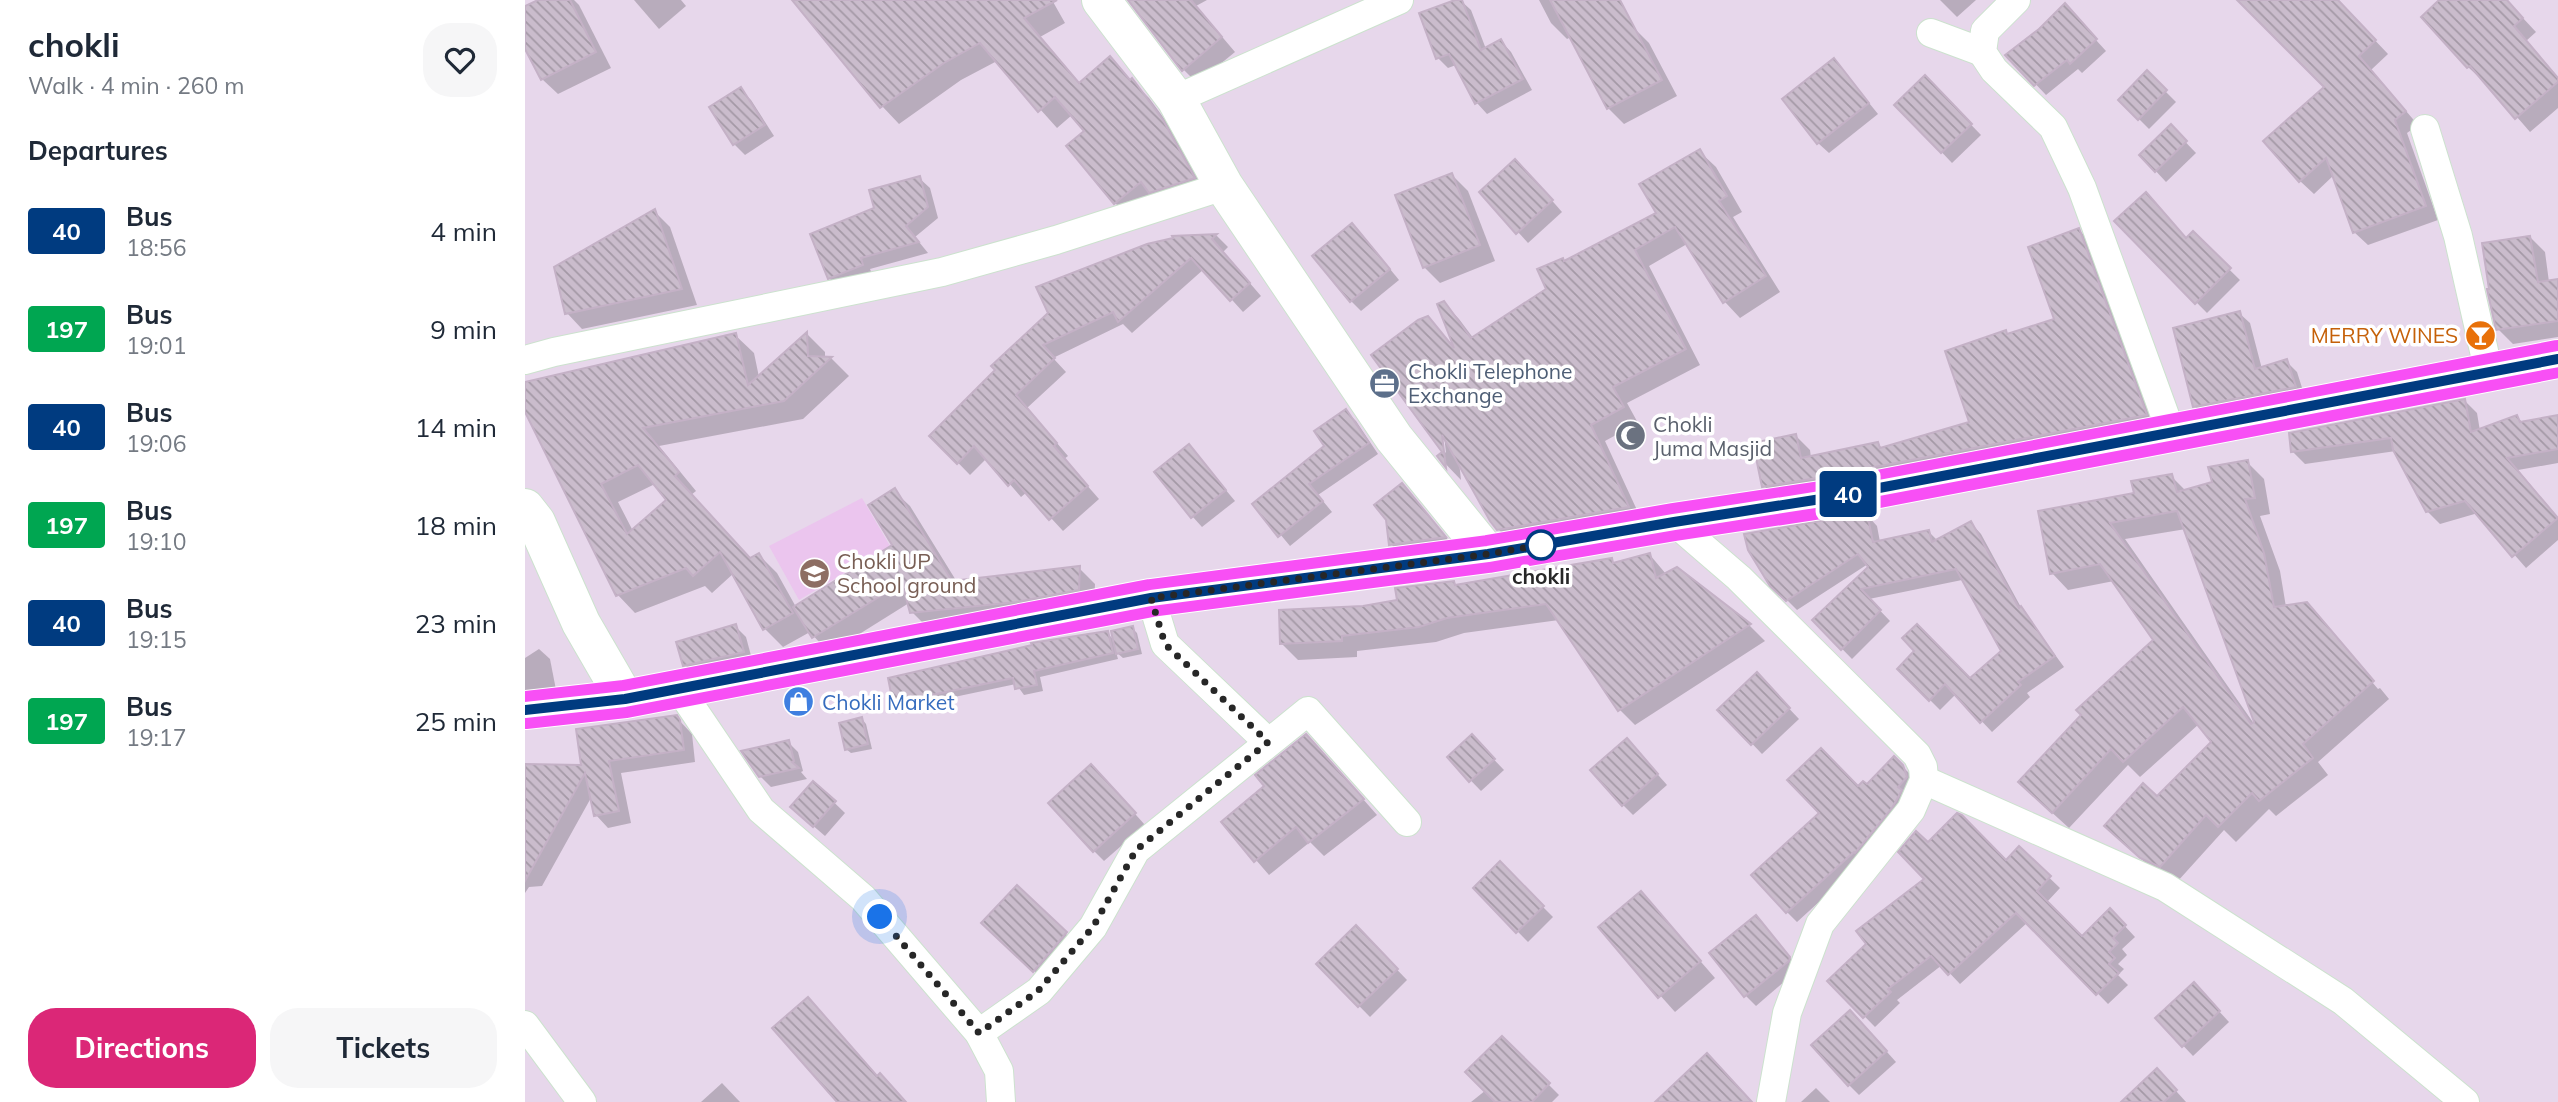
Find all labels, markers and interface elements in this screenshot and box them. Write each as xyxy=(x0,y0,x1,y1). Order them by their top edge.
button: heart xyxy=(423,23,497,97)
text: chokli xyxy=(28,24,120,65)
text: Walk · 4 min · 260 m xyxy=(28,71,245,100)
text: Departures xyxy=(28,134,168,167)
text: Bus xyxy=(126,200,172,233)
text: 4 min xyxy=(430,215,497,248)
text: 40 xyxy=(52,216,81,246)
text: 18:56 xyxy=(126,233,186,262)
text: Bus xyxy=(126,298,172,331)
text: 9 min xyxy=(430,313,497,346)
text: 197 xyxy=(45,314,88,344)
bar icon: MERRY WINES xyxy=(2464,318,2498,352)
place label: MERRY WINES xyxy=(2311,322,2458,348)
text: 19:01 xyxy=(126,331,186,360)
place label: Chokli Telephone Exchange xyxy=(1408,358,1573,408)
office icon: Chokli Telephone Exchange xyxy=(1368,366,1402,400)
text: Bus xyxy=(126,396,172,429)
text: 14 min xyxy=(415,411,497,444)
place label: Chokli Juma Masjid xyxy=(1653,411,1772,461)
text: 40 xyxy=(52,412,81,442)
mosque icon: Chokli Juma Masjid xyxy=(1613,419,1647,453)
text: 19:06 xyxy=(126,429,186,458)
line badge: 40 xyxy=(1817,471,1879,517)
text: 40 xyxy=(1834,479,1862,509)
text: Bus xyxy=(126,494,172,527)
text: 18 min xyxy=(415,509,497,542)
text: 197 xyxy=(45,510,88,540)
text: 19:10 xyxy=(126,527,186,556)
marker: chokli xyxy=(1526,530,1556,560)
place label: Chokli UP School ground xyxy=(837,548,976,598)
school or university icon: Chokli UP School ground xyxy=(797,556,831,590)
place label: chokli xyxy=(1512,563,1570,589)
text: Bus xyxy=(126,592,172,625)
text: 23 min xyxy=(415,607,497,640)
text: 40 xyxy=(52,608,81,638)
text: 19:15 xyxy=(126,625,186,654)
shop icon: Chokli Market xyxy=(782,685,816,719)
place label: Chokli Market xyxy=(822,689,955,715)
text: Bus xyxy=(126,690,172,723)
text: 25 min xyxy=(415,705,497,738)
text: 197 xyxy=(45,706,88,736)
text: 19:17 xyxy=(126,723,186,752)
your location xyxy=(862,899,897,934)
button: Directions xyxy=(28,1008,256,1088)
button: Tickets xyxy=(270,1008,497,1088)

